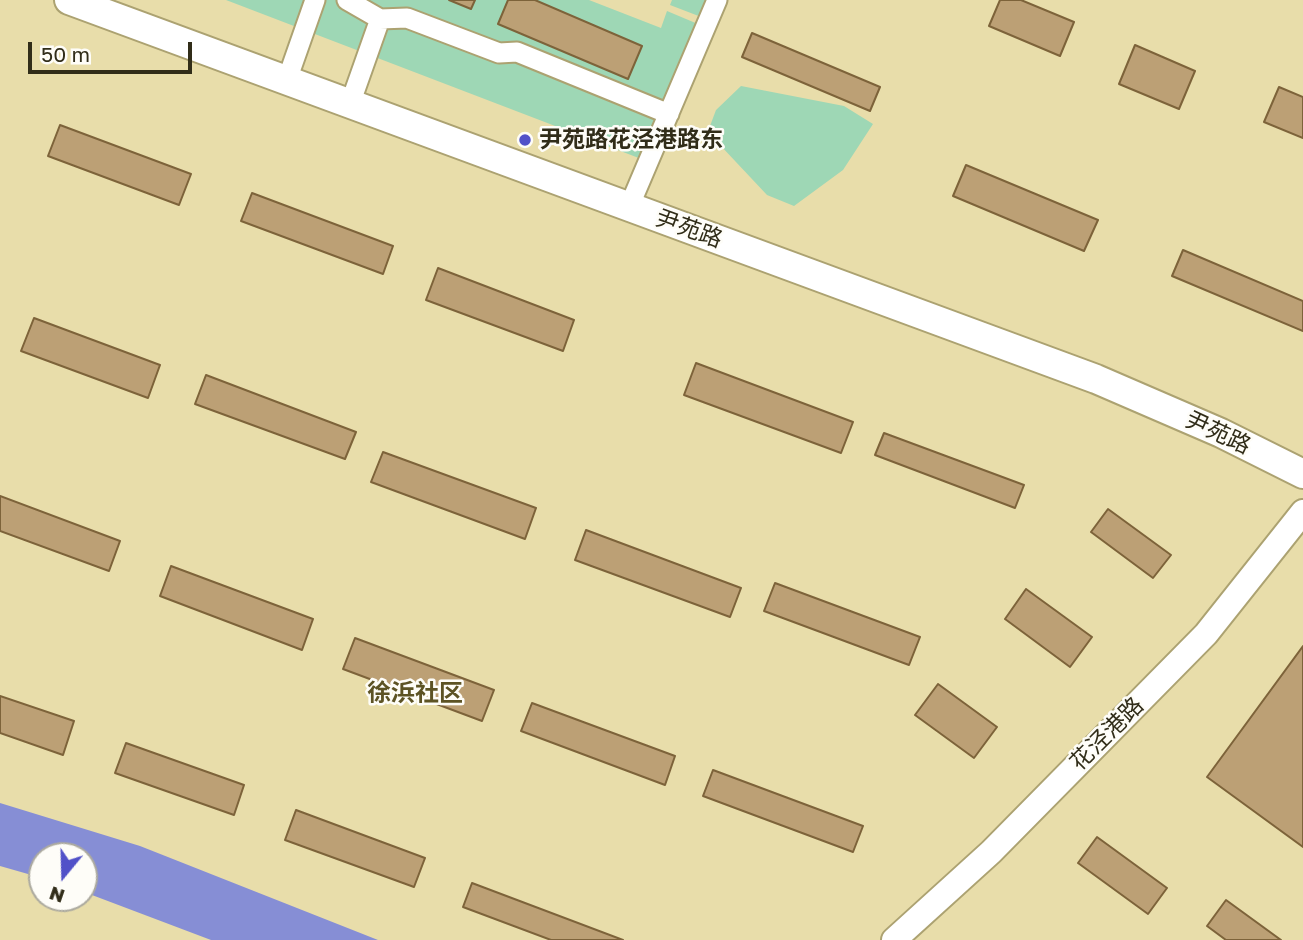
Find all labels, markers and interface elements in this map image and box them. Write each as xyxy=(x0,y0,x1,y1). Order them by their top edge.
scale bar xyxy=(32,28,196,72)
text: 50 m xyxy=(41,41,90,67)
place label: 尹苑路花泾港路东 xyxy=(539,126,723,154)
marker: 尹苑路花泾港路东 xyxy=(517,132,533,148)
street label: 尹苑路 xyxy=(652,204,726,254)
street label: 尹苑路 xyxy=(1181,406,1255,460)
district label: 徐浜社区 xyxy=(367,679,463,707)
street label: 花泾港路 xyxy=(1065,692,1149,776)
north arrow xyxy=(28,842,98,912)
text: N xyxy=(46,882,67,909)

